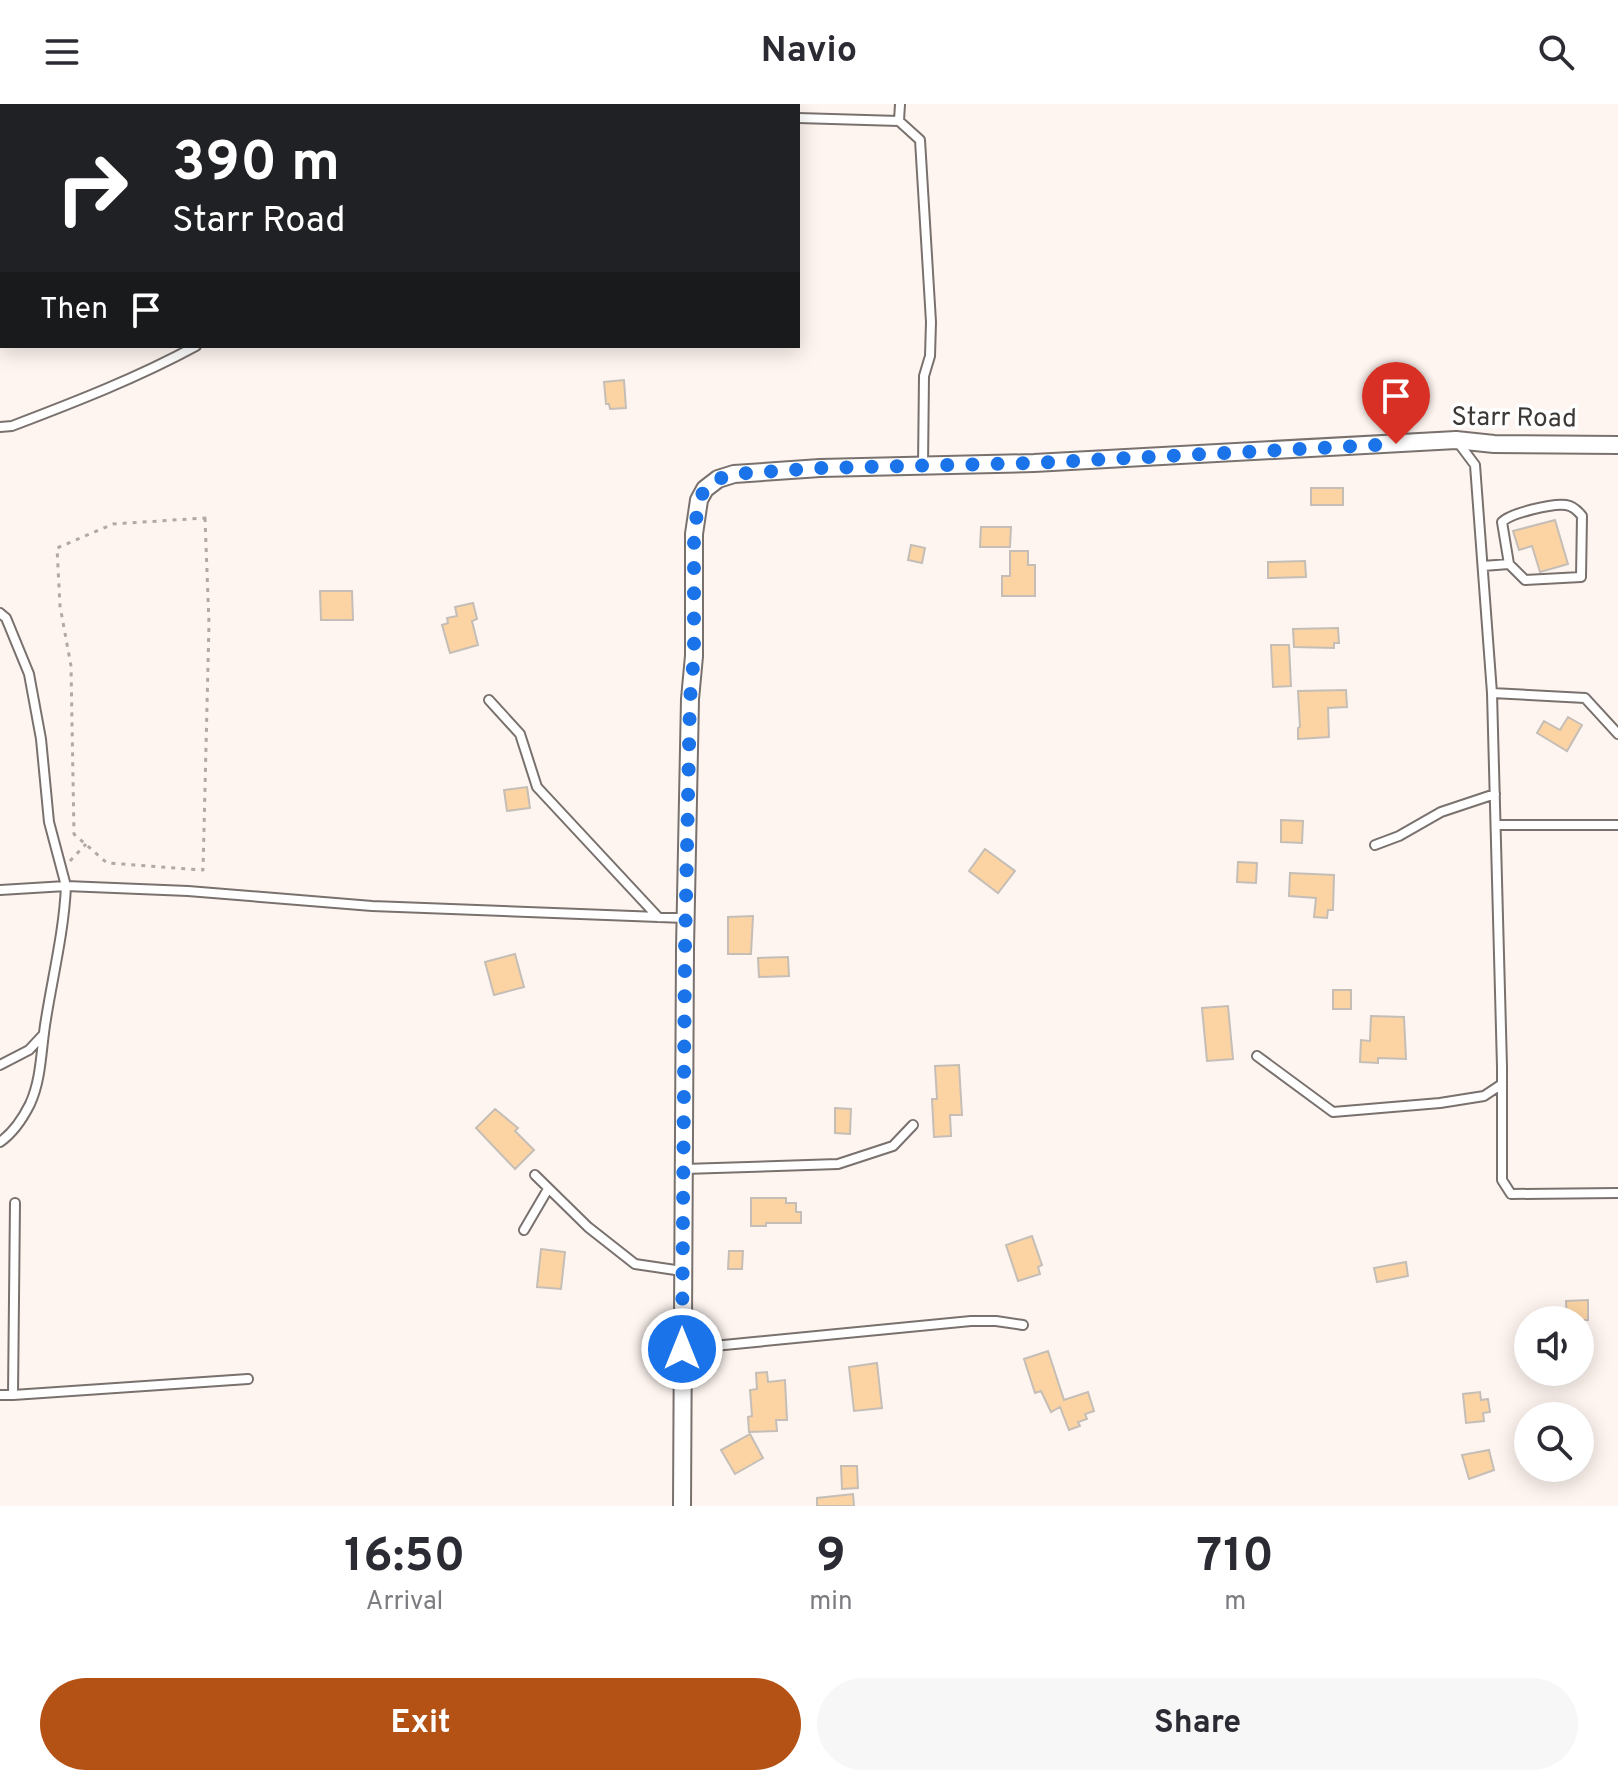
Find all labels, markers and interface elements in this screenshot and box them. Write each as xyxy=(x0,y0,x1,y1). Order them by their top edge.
text: Navio xyxy=(761,29,857,75)
icon: menu xyxy=(40,30,84,74)
icon: search xyxy=(1534,30,1578,74)
text: 390 m xyxy=(172,130,340,200)
icon: right xyxy=(40,136,144,240)
text: Starr Road xyxy=(172,199,345,245)
icon: arrive xyxy=(124,288,168,332)
text: Then xyxy=(40,292,108,329)
pin xyxy=(1362,362,1430,444)
icon: arrive xyxy=(1374,374,1418,418)
street label: Starr Road xyxy=(1451,401,1577,437)
map controls xyxy=(1514,1306,1594,1482)
button: sound xyxy=(1514,1306,1594,1386)
position arrow xyxy=(640,1307,724,1391)
button: search xyxy=(1514,1402,1594,1482)
text: 16:50 xyxy=(344,1528,465,1588)
text: 9 xyxy=(816,1528,846,1588)
text: 710 xyxy=(1197,1528,1274,1588)
text: Arrival xyxy=(366,1586,443,1619)
text: min xyxy=(809,1586,853,1619)
text: m xyxy=(1224,1586,1246,1619)
button: Exit xyxy=(40,1678,801,1770)
button: Share xyxy=(817,1678,1578,1770)

